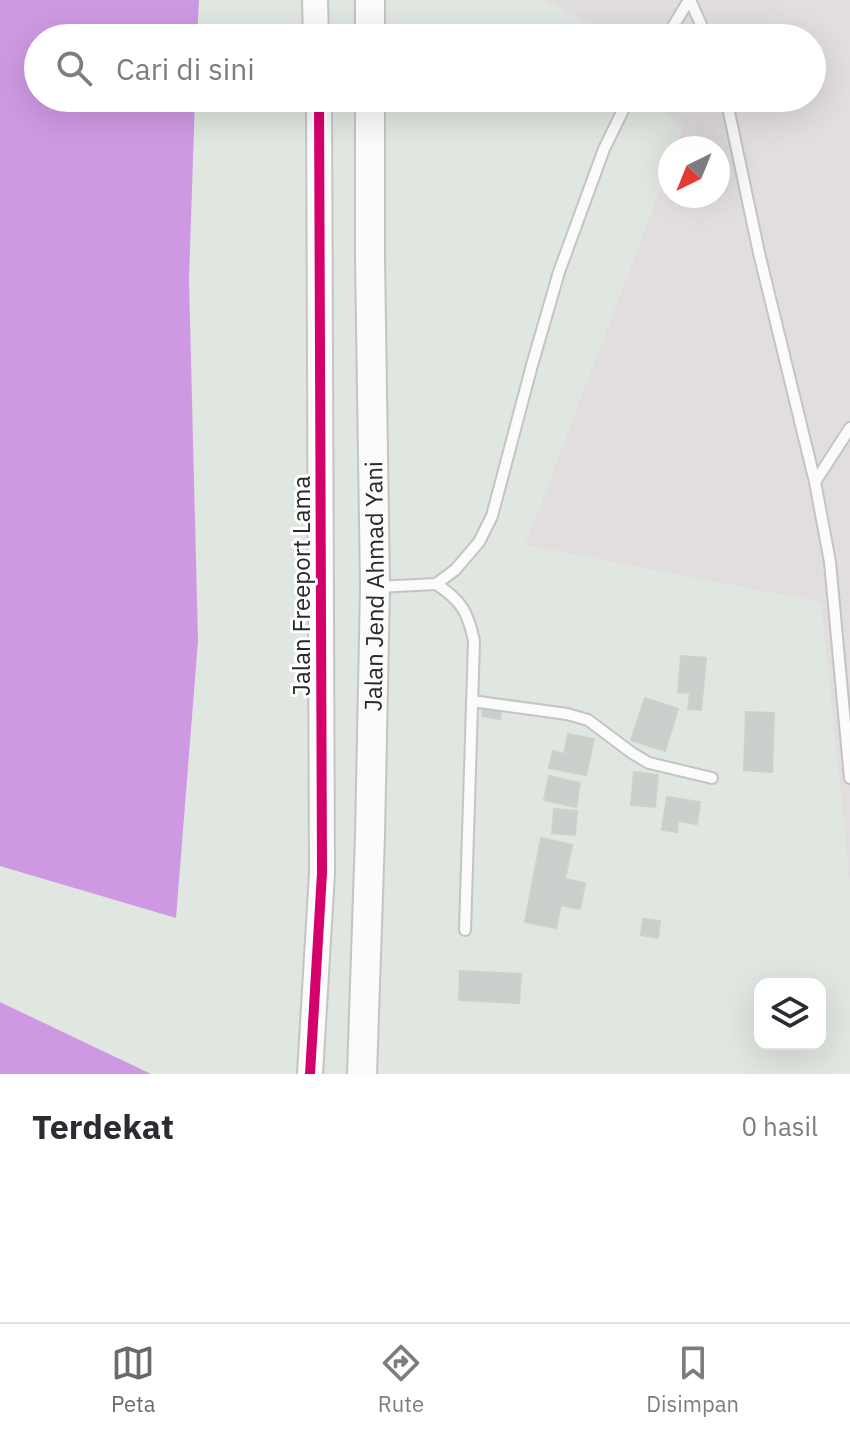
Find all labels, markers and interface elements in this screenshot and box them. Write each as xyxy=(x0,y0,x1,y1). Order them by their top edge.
search box xyxy=(24,24,826,112)
icon: search xyxy=(52,46,96,90)
text: Cari di sini xyxy=(116,49,255,88)
north arrow xyxy=(658,136,730,208)
street label: Jalan Jend Ahmad Yani xyxy=(357,461,391,712)
street label: Jalan Freeport Lama xyxy=(285,476,317,696)
map controls xyxy=(754,978,826,1050)
button: layers xyxy=(754,978,826,1050)
text: Terdekat xyxy=(32,1104,174,1148)
text: 0 hasil xyxy=(741,1109,818,1143)
tab: Peta xyxy=(111,1341,156,1418)
tab: Rute xyxy=(378,1341,424,1418)
tab: Disimpan xyxy=(646,1341,739,1418)

